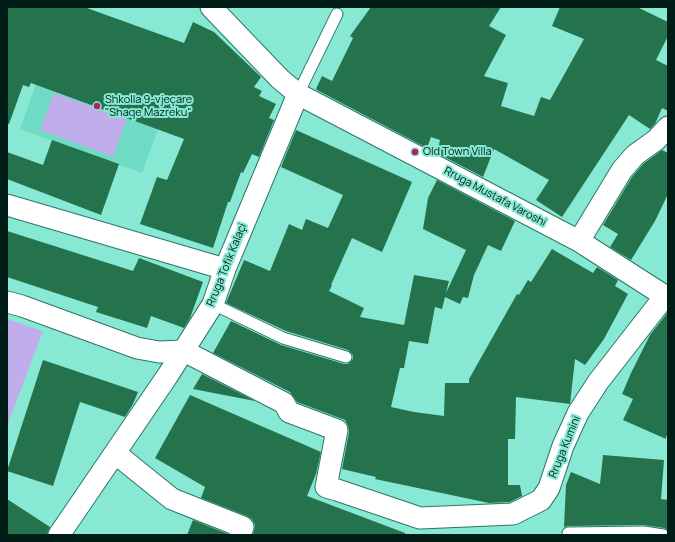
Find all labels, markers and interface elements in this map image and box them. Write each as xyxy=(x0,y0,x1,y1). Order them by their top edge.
place label: Shkolla 9-vjeçare "Shaqe Mazreku" xyxy=(105,93,192,119)
marker: Shkolla 9-vjeçare "Shaqe Mazreku" xyxy=(92,101,102,111)
place label: Old Town Villa xyxy=(423,145,492,159)
marker: Old Town Villa xyxy=(410,147,420,157)
street label: Rruga Mustafa Varoshi xyxy=(442,164,548,230)
street label: Rruga Tofik Kalaçi xyxy=(204,221,250,309)
street label: Rruga Kumini xyxy=(547,414,583,480)

